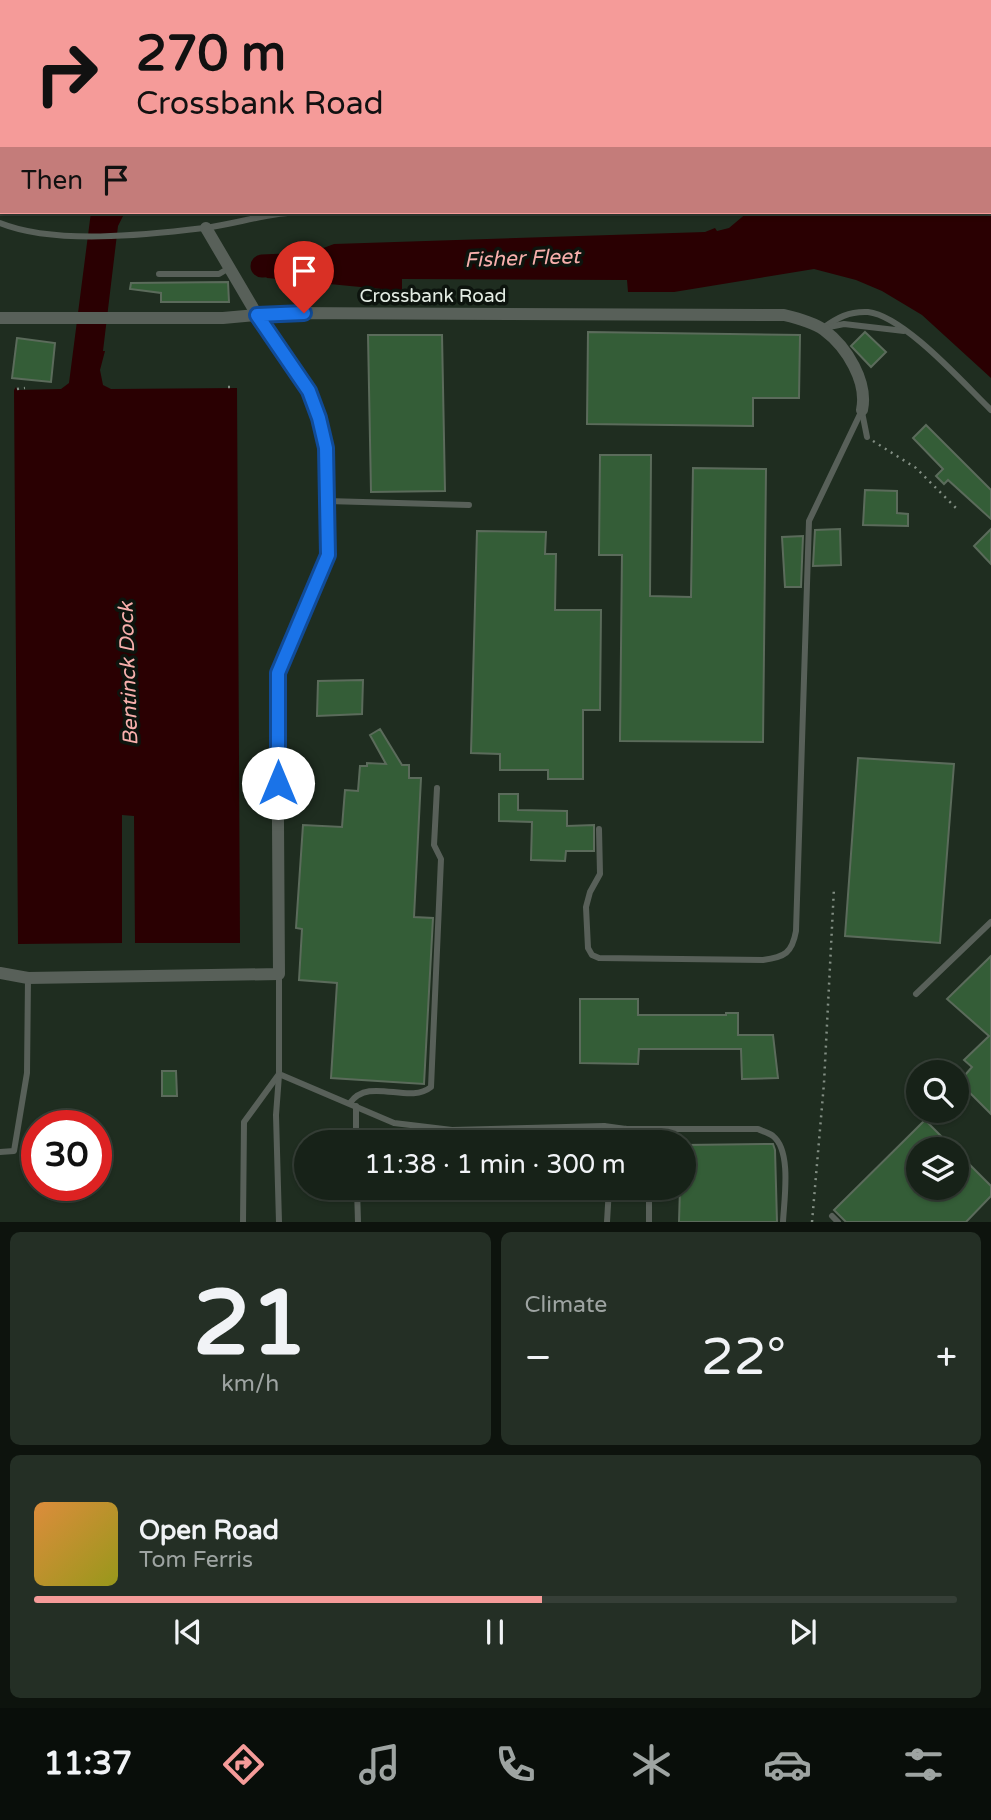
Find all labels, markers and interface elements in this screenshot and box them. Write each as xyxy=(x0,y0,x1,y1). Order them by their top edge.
text: 270 m xyxy=(136,25,286,84)
icon: right xyxy=(21,28,112,119)
text: Crossbank Road xyxy=(136,85,384,123)
icon: arrive xyxy=(97,161,135,199)
text: Then xyxy=(21,165,83,196)
pin xyxy=(274,241,334,313)
water label: Fisher Fleet xyxy=(464,244,582,273)
icon: arrive xyxy=(285,252,323,290)
street label: Crossbank Road xyxy=(359,285,507,307)
water label: Bentinck Dock xyxy=(113,600,144,746)
position arrow xyxy=(241,746,315,820)
map controls xyxy=(906,1060,969,1200)
button: search xyxy=(906,1060,969,1123)
speed limit sign: 30 xyxy=(21,1110,112,1201)
button: layers xyxy=(906,1137,969,1200)
text: 11:38 · 1 min · 300 m xyxy=(364,1149,626,1180)
text: 21 xyxy=(193,1269,307,1379)
text: Climate xyxy=(525,1291,607,1319)
text: 22° xyxy=(701,1326,786,1389)
text: − xyxy=(525,1335,552,1381)
text: + xyxy=(936,1335,957,1381)
text: km/h xyxy=(221,1370,279,1398)
text: Open Road xyxy=(139,1515,279,1546)
text: Tom Ferris xyxy=(139,1546,253,1574)
icon: previous xyxy=(169,1613,207,1651)
icon: pause xyxy=(476,1613,514,1651)
icon: next xyxy=(784,1613,822,1651)
icon: directions xyxy=(219,1740,268,1789)
icon: music xyxy=(355,1740,404,1789)
icon: phone xyxy=(491,1740,540,1789)
icon: climate xyxy=(627,1740,676,1789)
icon: car xyxy=(763,1740,812,1789)
icon: filters xyxy=(899,1740,948,1789)
text: 11:37 xyxy=(43,1745,132,1783)

